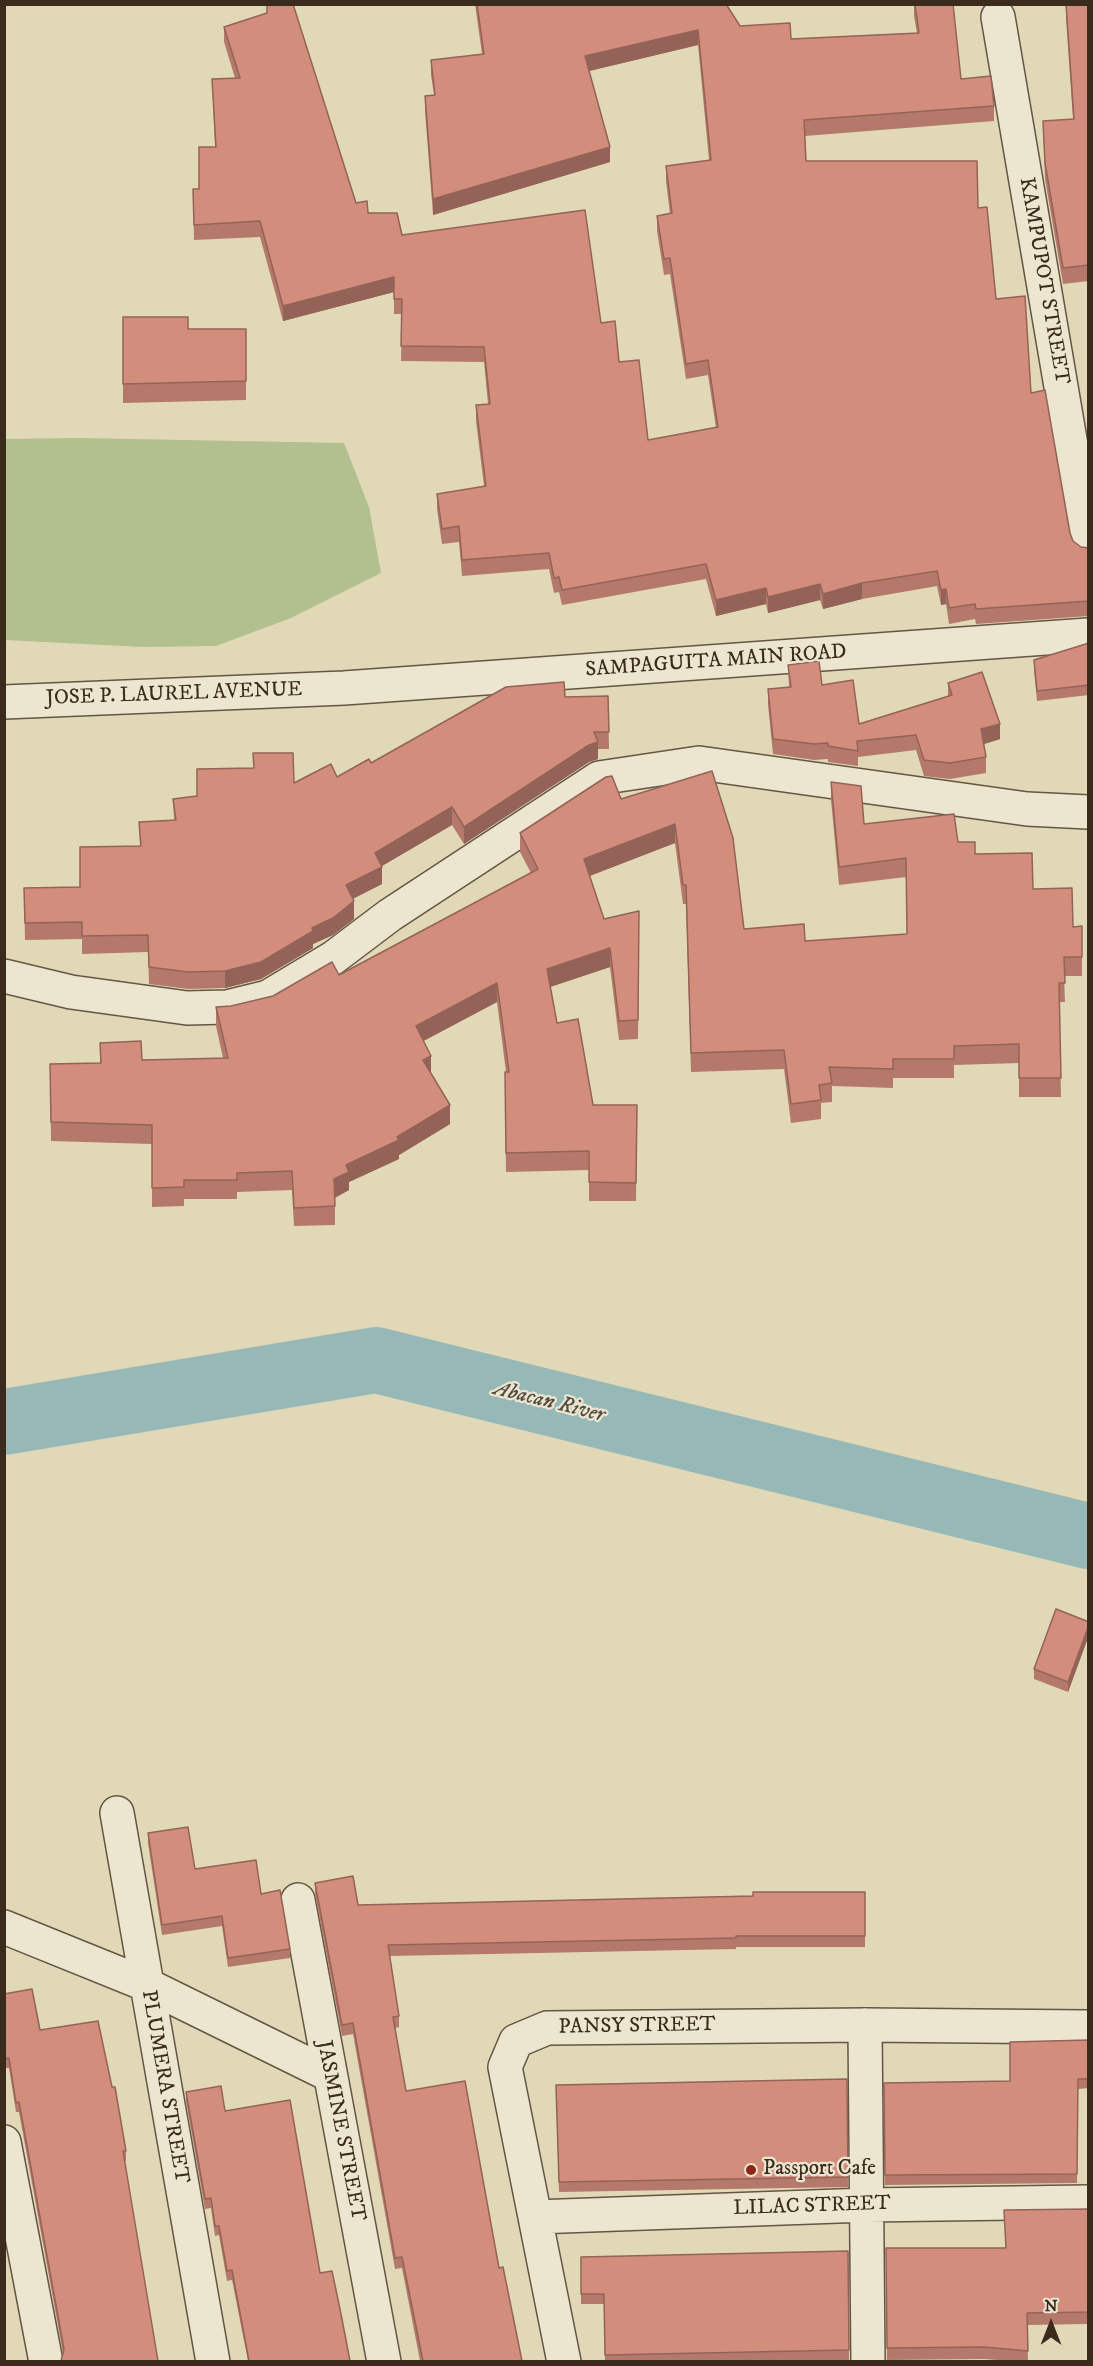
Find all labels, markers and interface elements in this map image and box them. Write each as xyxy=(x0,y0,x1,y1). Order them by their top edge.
street label: KAMPUPOT STREET xyxy=(1012,176,1074,386)
street label: SAMPAGUITA MAIN ROAD xyxy=(585,640,847,684)
street label: JOSE P. LAUREL AVENUE xyxy=(45,678,303,712)
water label: Abacan River xyxy=(491,1376,607,1430)
street label: PLUMERA STREET xyxy=(135,1988,193,2186)
street label: PANSY STREET xyxy=(558,2013,716,2041)
street label: JASMINE STREET xyxy=(310,2039,370,2223)
place label: Passport Cafe xyxy=(763,2157,876,2183)
marker: Passport Cafe xyxy=(744,2163,758,2177)
street label: LILAC STREET xyxy=(733,2192,891,2222)
north arrow xyxy=(1021,2294,1081,2354)
text: N xyxy=(1044,2296,1058,2316)

